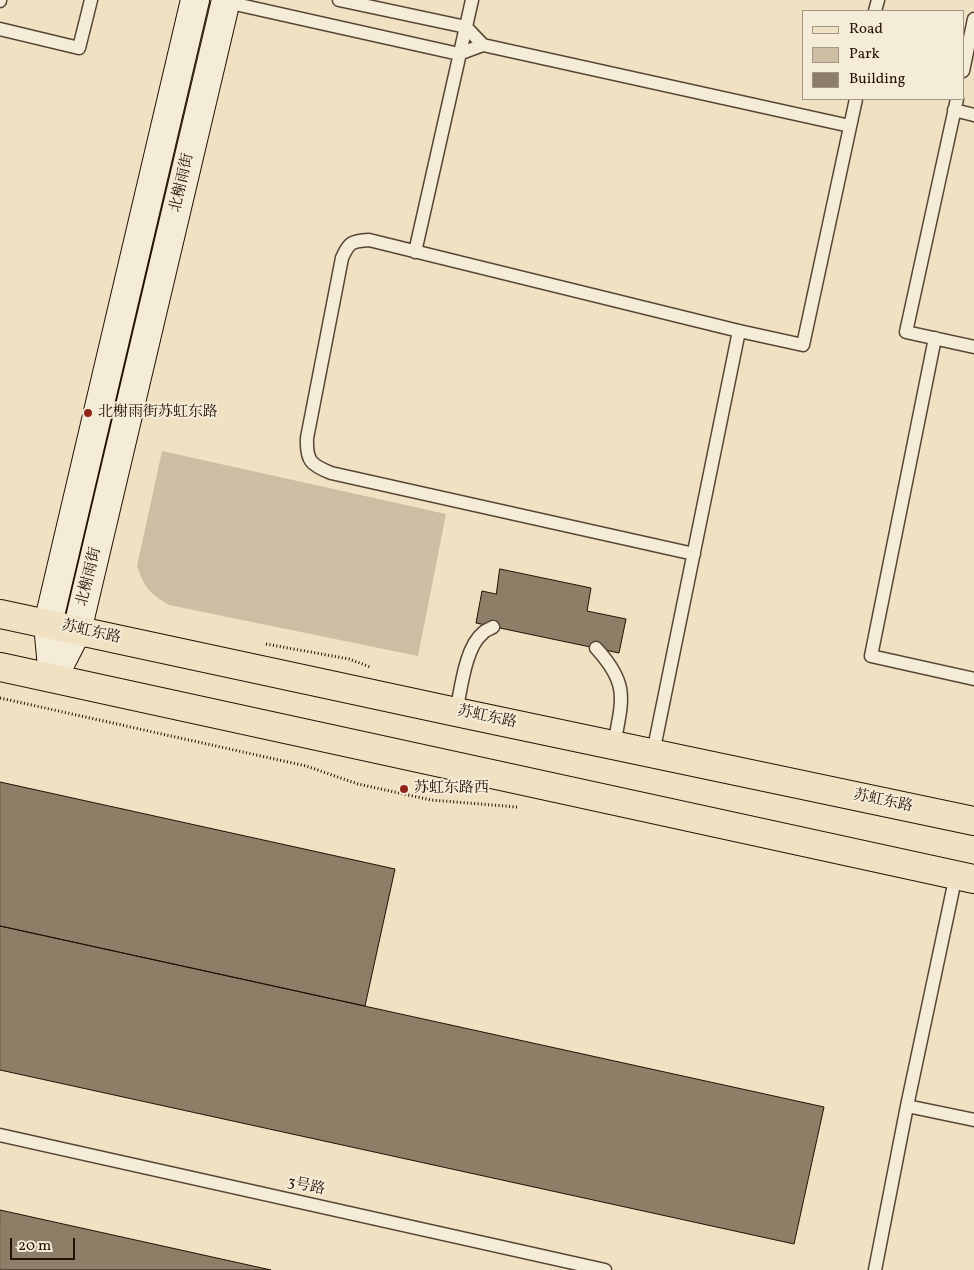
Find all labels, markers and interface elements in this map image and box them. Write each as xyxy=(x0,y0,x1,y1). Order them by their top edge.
legend xyxy=(802,10,964,100)
text: Road xyxy=(849,19,883,40)
text: Park xyxy=(849,44,880,65)
text: Building xyxy=(849,69,905,90)
street label: 北榭雨街 xyxy=(167,152,199,214)
place label: 北榭雨街苏虹东路 xyxy=(98,404,218,422)
marker: 北榭雨街苏虹东路 xyxy=(82,407,94,419)
street label: 北榭雨街 xyxy=(74,546,106,608)
street label: 苏虹东路 xyxy=(60,617,122,649)
street label: 苏虹东路 xyxy=(456,703,518,733)
place label: 苏虹东路西 xyxy=(414,780,489,798)
marker: 苏虹东路西 xyxy=(398,783,410,795)
street label: 苏虹东路 xyxy=(852,787,914,817)
street label: 3号路 xyxy=(286,1174,326,1200)
scale bar xyxy=(12,1228,78,1260)
text: 20 m xyxy=(18,1236,51,1257)

